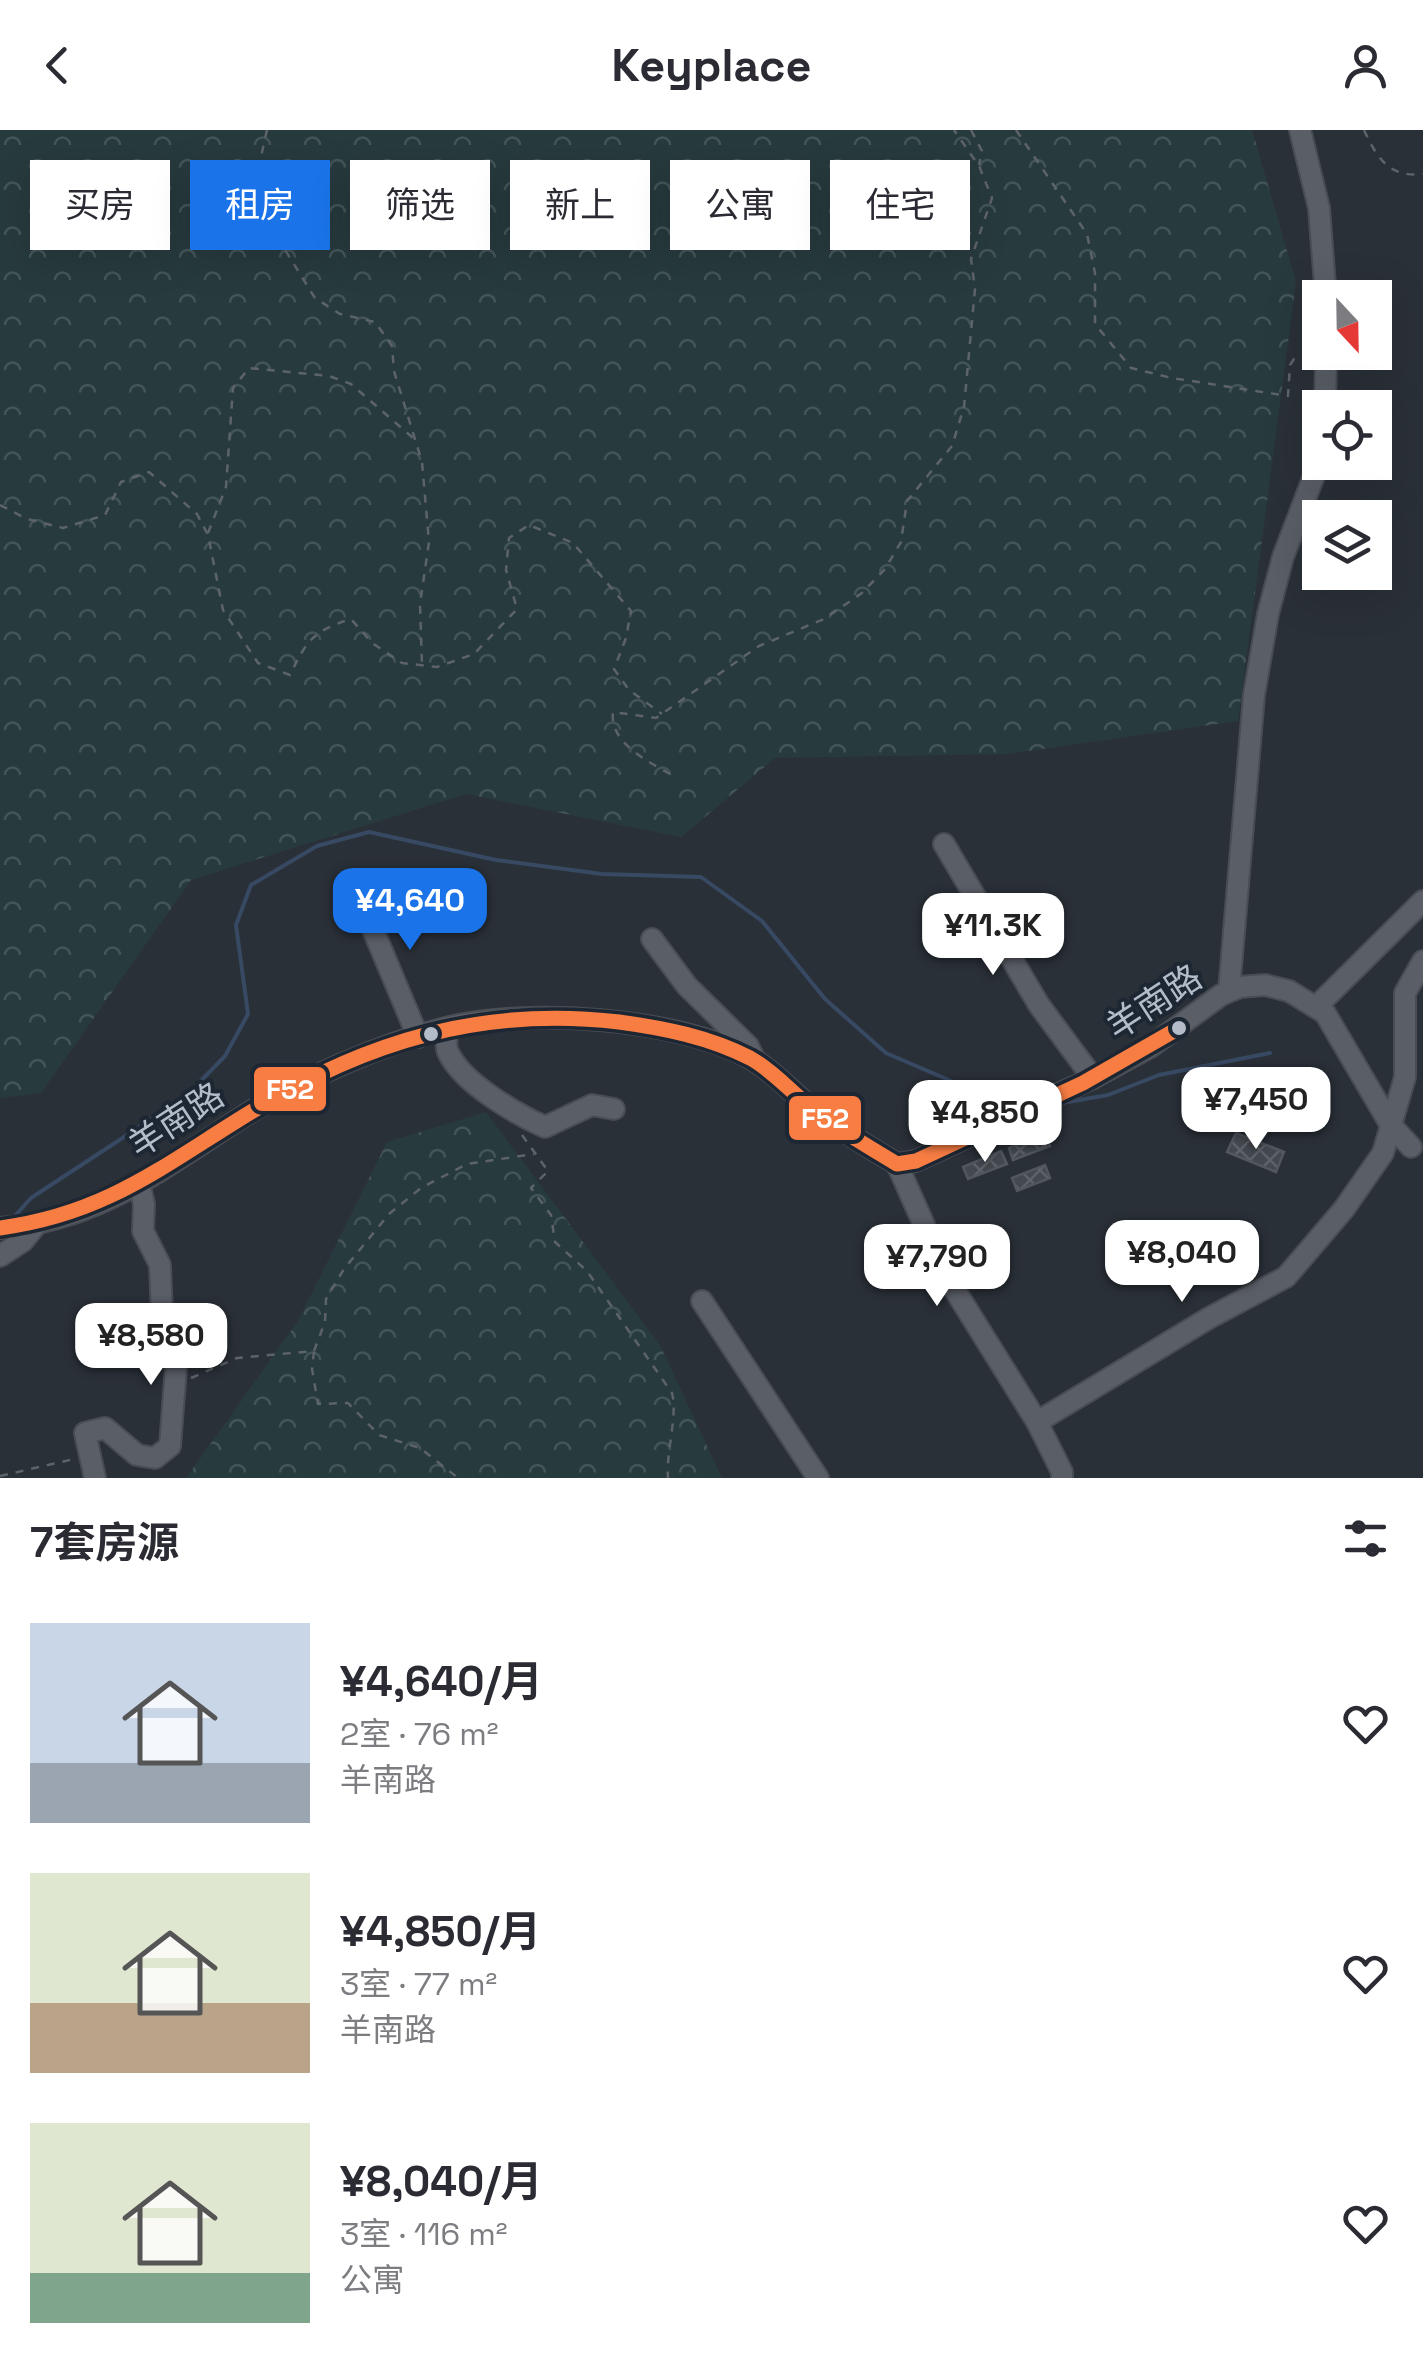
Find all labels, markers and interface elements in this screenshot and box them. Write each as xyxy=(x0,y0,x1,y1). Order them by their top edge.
text: Keyplace xyxy=(612,37,811,94)
icon: back xyxy=(30,38,85,93)
icon: person xyxy=(1338,38,1393,93)
chip: 买房 xyxy=(30,160,170,250)
chip: 租房 xyxy=(190,160,330,250)
chip: 筛选 xyxy=(350,160,490,250)
chip: 新上 xyxy=(510,160,650,250)
chip: 公寓 xyxy=(670,160,810,250)
chip: 住宅 xyxy=(830,160,970,250)
north arrow xyxy=(1302,280,1392,370)
map controls xyxy=(1302,280,1392,590)
button: locate xyxy=(1302,390,1392,480)
button: layers xyxy=(1302,500,1392,590)
pin: ¥4,640 xyxy=(329,868,491,953)
text: ¥4,640 xyxy=(355,880,465,920)
pin: ¥11.3K xyxy=(912,893,1074,978)
text: ¥11.3K xyxy=(944,905,1042,945)
street label: 羊南路 xyxy=(1098,955,1210,1049)
unlabelled marker xyxy=(1169,1018,1189,1038)
unlabelled marker xyxy=(421,1024,441,1044)
line badge: F52 xyxy=(252,1065,328,1113)
pin: ¥7,450 xyxy=(1175,1067,1337,1152)
text: F52 xyxy=(266,1071,314,1107)
street label: 羊南路 xyxy=(120,1073,232,1167)
text: ¥7,450 xyxy=(1203,1079,1309,1119)
pin: ¥4,850 xyxy=(904,1080,1066,1165)
text: ¥4,850 xyxy=(931,1092,1039,1132)
line badge: F52 xyxy=(787,1094,863,1142)
text: F52 xyxy=(801,1100,849,1136)
pin: ¥8,040 xyxy=(1101,1220,1263,1305)
pin: ¥7,790 xyxy=(856,1224,1018,1309)
text: ¥8,040 xyxy=(1127,1232,1237,1272)
text: ¥7,790 xyxy=(886,1236,988,1276)
pin: ¥8,580 xyxy=(70,1303,232,1388)
text: ¥8,580 xyxy=(97,1315,205,1355)
icon: filters xyxy=(1338,1511,1393,1566)
text: 7套房源 xyxy=(30,1516,179,1569)
text: ¥4,640/月 xyxy=(340,1655,543,1708)
icon: home xyxy=(110,1663,230,1783)
icon: heart xyxy=(1338,1696,1393,1751)
text: 2室 · 76 m² xyxy=(340,1714,499,1754)
text: 羊南路 xyxy=(340,1760,436,1800)
text: ¥4,850/月 xyxy=(340,1905,541,1958)
icon: home xyxy=(110,1913,230,2033)
icon: heart xyxy=(1338,1946,1393,2001)
text: 3室 · 77 m² xyxy=(340,1964,497,2004)
text: 羊南路 xyxy=(340,2010,436,2050)
text: ¥8,040/月 xyxy=(340,2155,543,2208)
icon: home xyxy=(110,2163,230,2283)
icon: heart xyxy=(1338,2196,1393,2251)
text: 3室 · 116 m² xyxy=(340,2214,508,2254)
text: 公寓 xyxy=(340,2260,404,2300)

